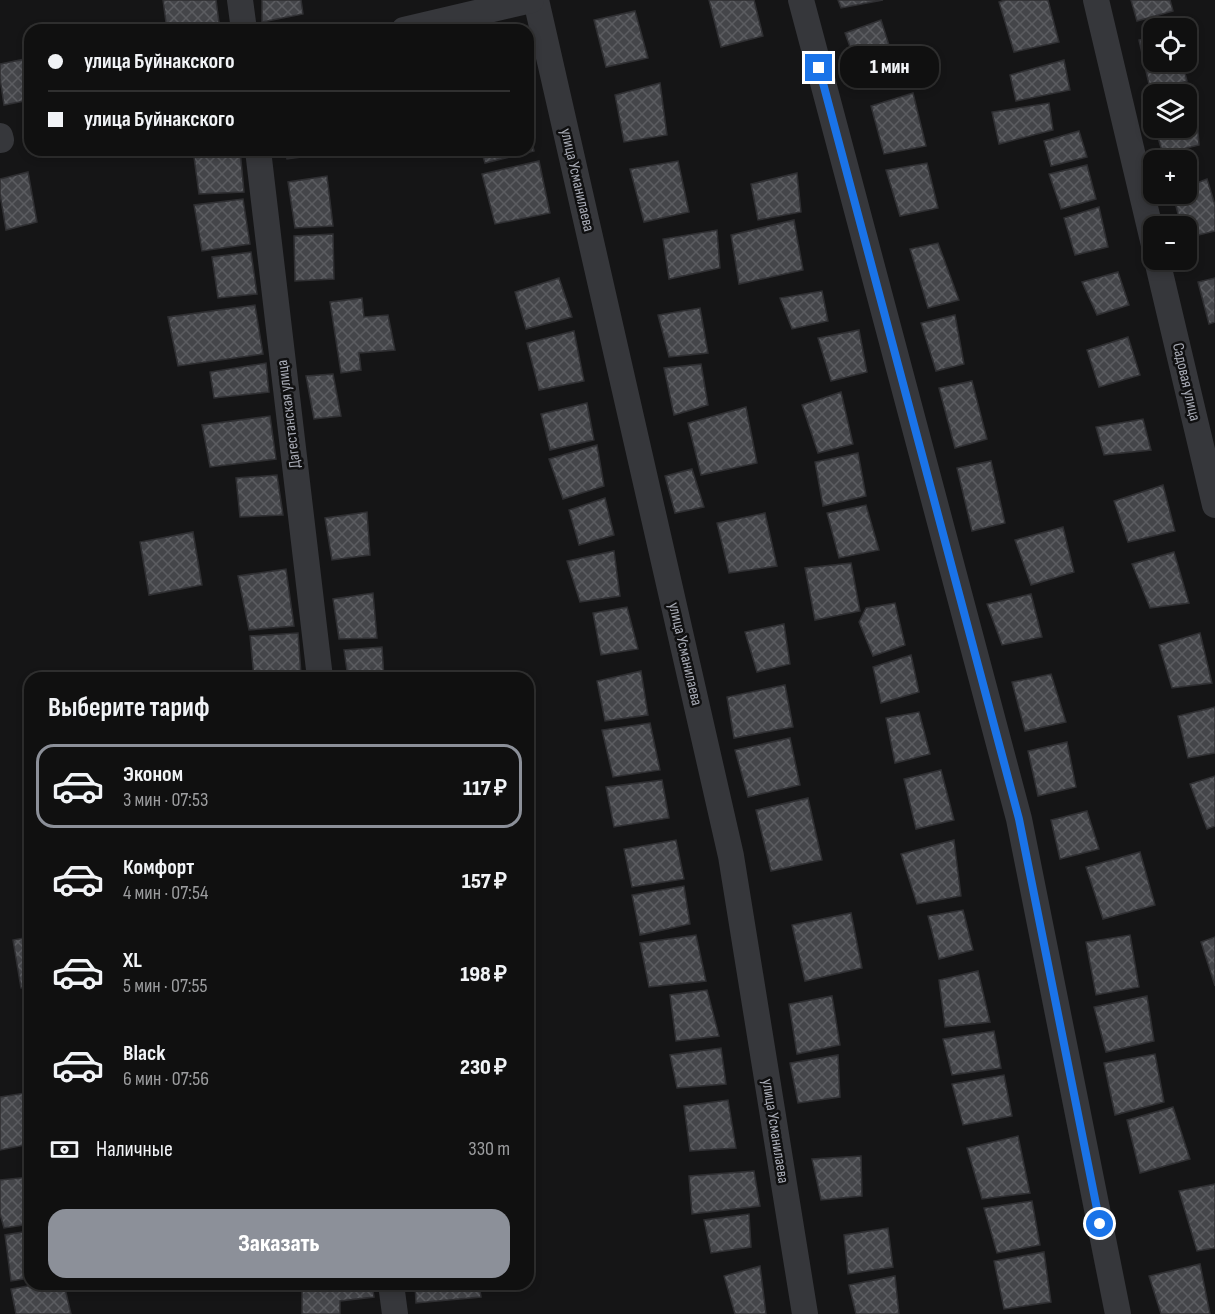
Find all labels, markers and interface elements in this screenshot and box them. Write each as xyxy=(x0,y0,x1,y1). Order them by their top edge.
map controls xyxy=(1143,18,1197,270)
button: locate xyxy=(1143,18,1197,72)
callout: 1 мин xyxy=(840,47,939,89)
text: улица Буйнакского xyxy=(84,48,234,75)
route end xyxy=(805,54,832,81)
text: 1 мин xyxy=(870,55,909,79)
button: layers xyxy=(1143,84,1197,138)
text: улица Буйнакского xyxy=(84,106,234,133)
street label: улица Усманилаева xyxy=(556,127,598,233)
button: + xyxy=(1143,150,1197,204)
button: − xyxy=(1143,216,1197,270)
street label: Садовая улица xyxy=(1168,341,1204,423)
street label: Дагестанская улица xyxy=(273,359,305,469)
street label: улица Усманилаева xyxy=(664,601,706,707)
text: Выберите тариф xyxy=(48,692,210,724)
icon: car xyxy=(51,759,105,813)
text: Эконом xyxy=(123,761,183,788)
text: 117 ₽ xyxy=(463,775,507,802)
text: 3 мин · 07:53 xyxy=(123,788,208,812)
icon: car xyxy=(51,852,105,906)
text: Комфорт xyxy=(123,854,194,881)
text: 157 ₽ xyxy=(462,868,507,895)
text: 4 мин · 07:54 xyxy=(123,881,208,905)
icon: car xyxy=(51,945,105,999)
text: XL xyxy=(123,947,142,974)
text: 198 ₽ xyxy=(460,961,507,988)
text: 5 мин · 07:55 xyxy=(123,974,208,998)
icon: car xyxy=(51,1038,105,1092)
text: Black xyxy=(123,1040,165,1067)
text: 230 ₽ xyxy=(460,1054,507,1081)
text: 6 мин · 07:56 xyxy=(123,1067,209,1091)
street label: улица Усманилаева xyxy=(757,1078,793,1184)
icon: cash xyxy=(48,1133,81,1166)
text: Наличные xyxy=(96,1136,173,1163)
text: 330 m xyxy=(468,1137,510,1161)
button: Заказать xyxy=(48,1209,510,1278)
route start xyxy=(1086,1210,1113,1237)

